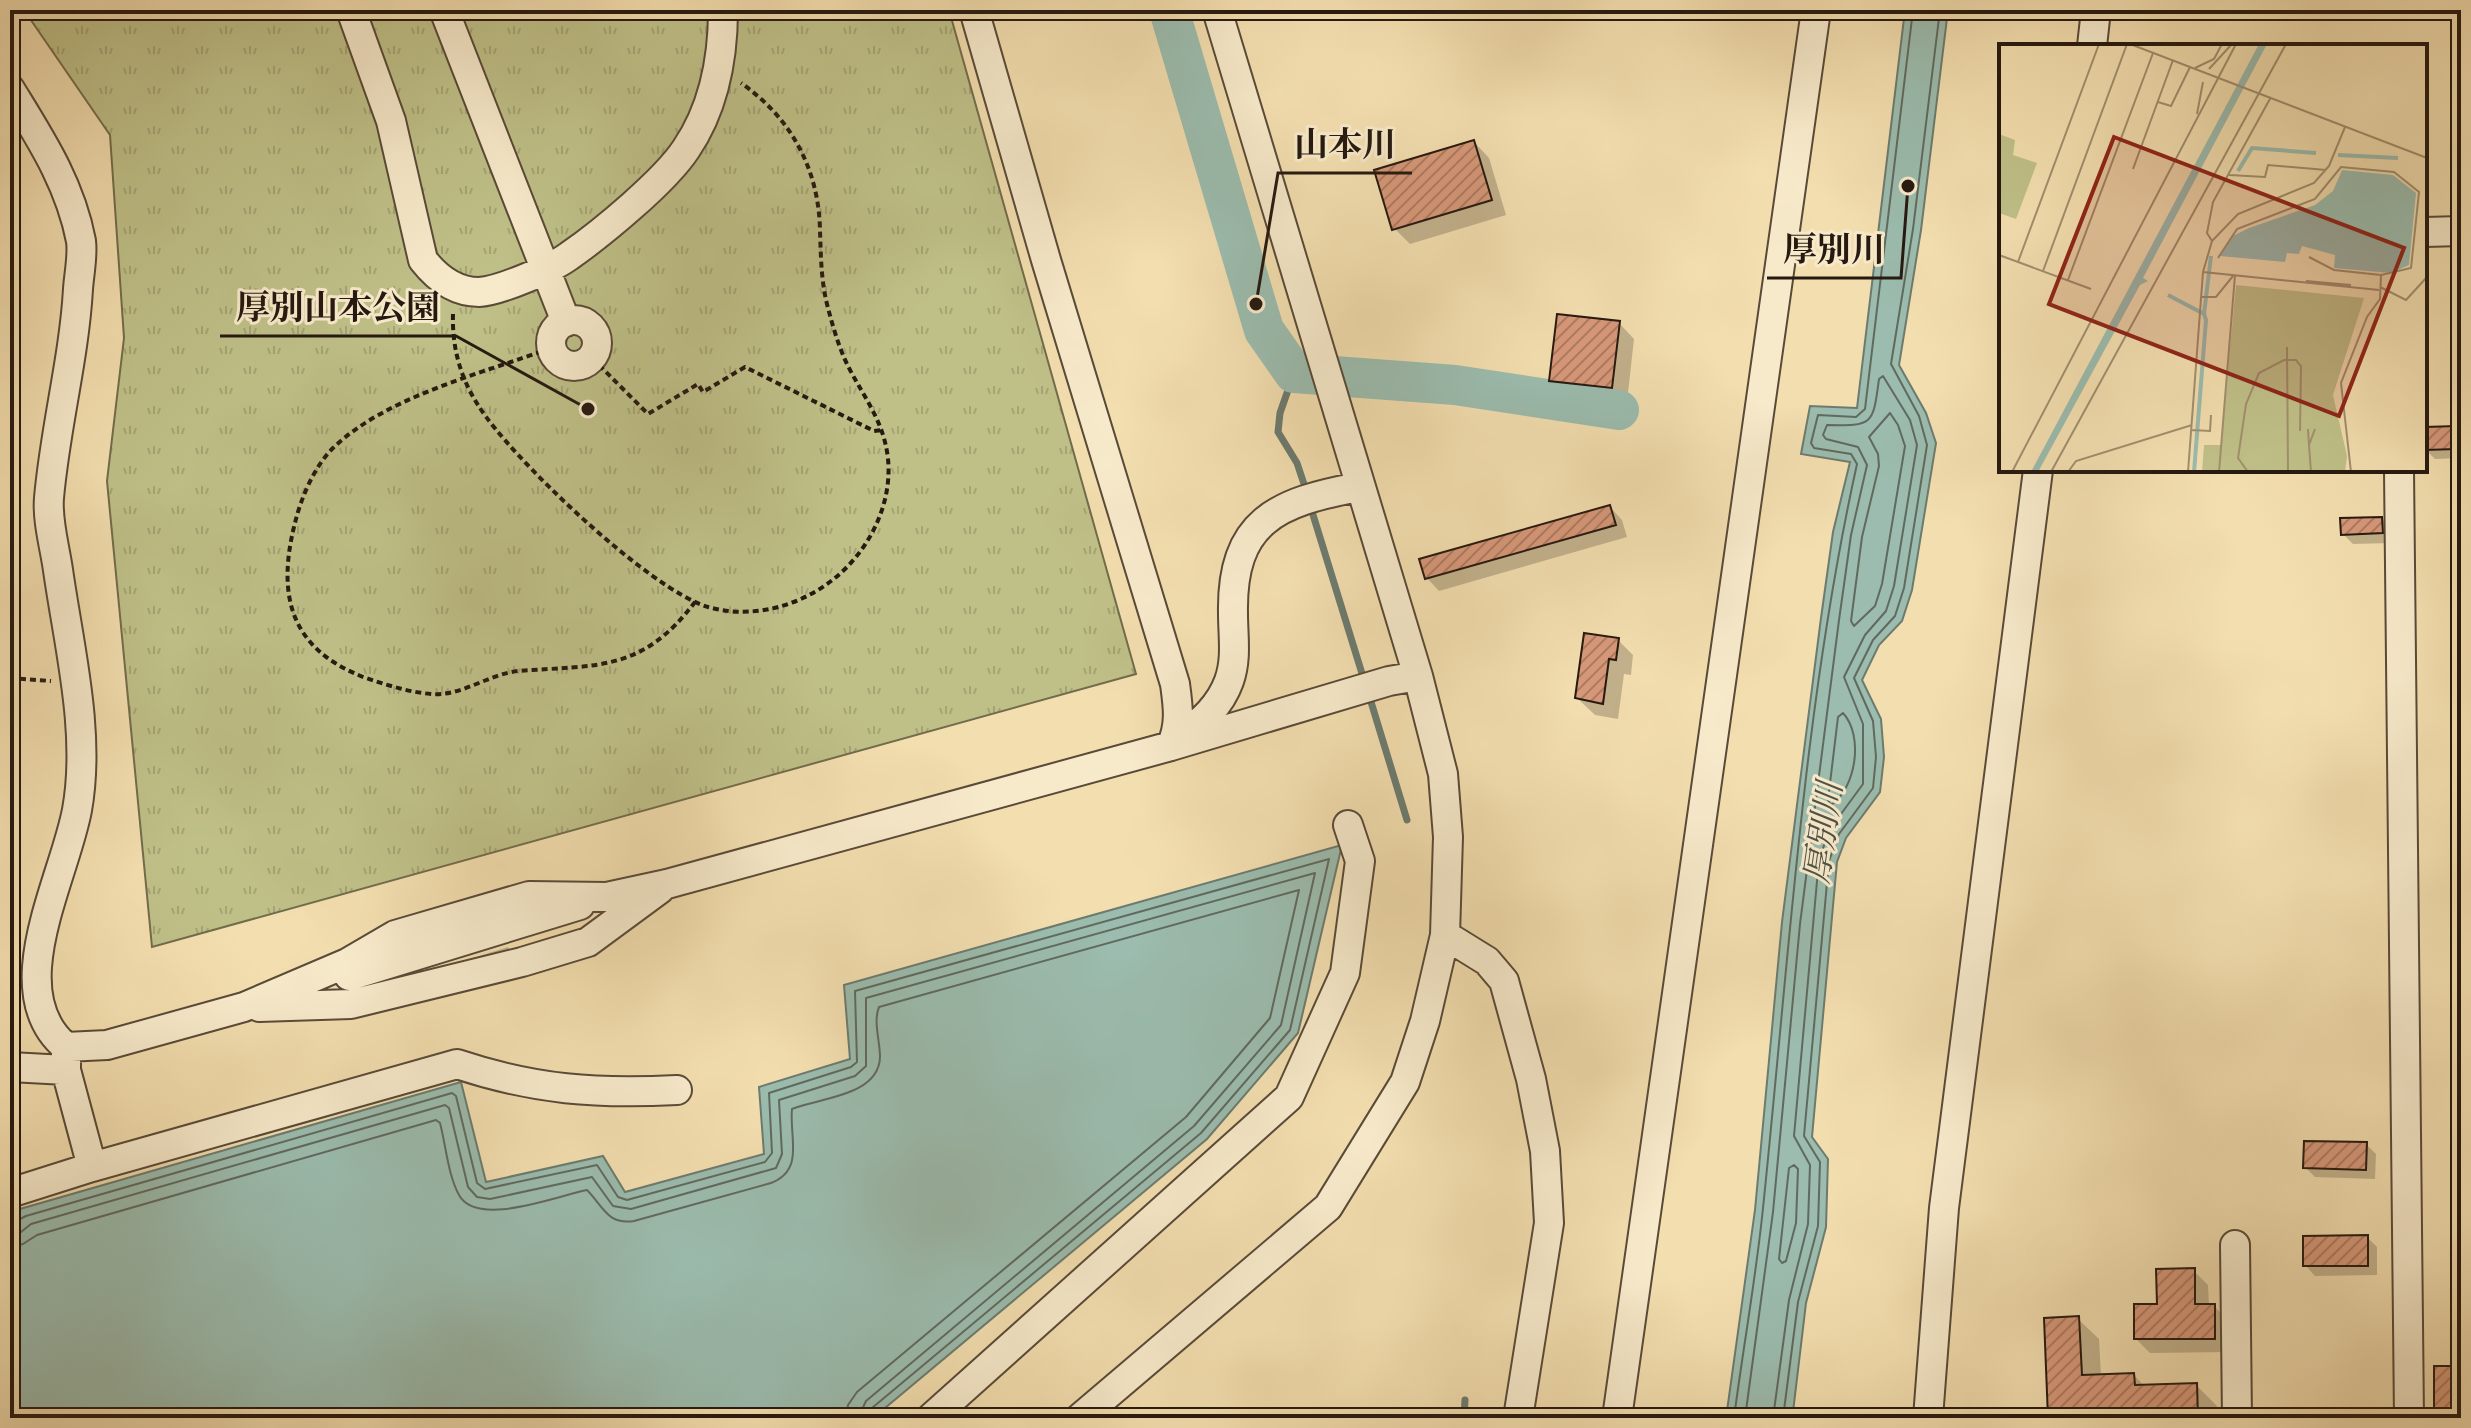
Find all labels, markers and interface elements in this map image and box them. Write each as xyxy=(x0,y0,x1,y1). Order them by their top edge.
inset map xyxy=(1999,44,2427,472)
callout: 山本川 xyxy=(1278,115,1412,173)
text: 山本川 xyxy=(1294,125,1396,168)
callout: 厚別川 xyxy=(1767,220,1901,278)
text: 厚別川 xyxy=(1783,230,1885,273)
callout: 厚別山本公園 xyxy=(220,278,456,336)
text: 厚別山本公園 xyxy=(236,288,440,331)
water label: 厚別川 xyxy=(1797,776,1854,886)

